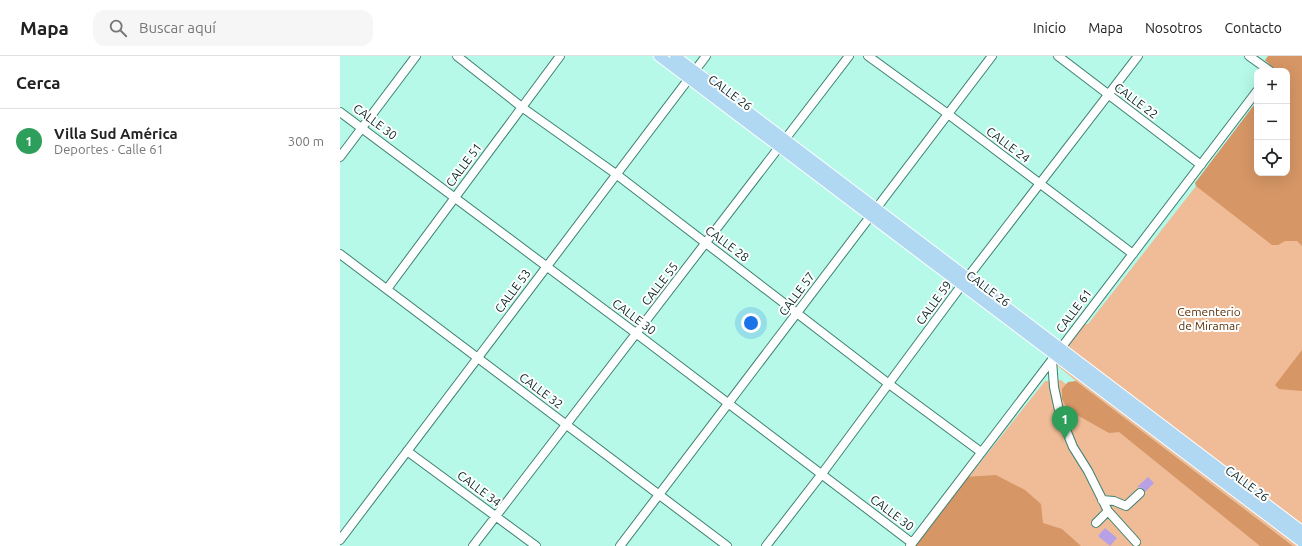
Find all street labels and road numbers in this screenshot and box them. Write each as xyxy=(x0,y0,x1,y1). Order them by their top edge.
street label: CALLE 26 xyxy=(706,72,755,113)
street label: CALLE 22 xyxy=(1112,80,1160,121)
street label: CALLE 30 xyxy=(351,101,400,142)
street label: CALLE 24 xyxy=(984,124,1033,165)
street label: CALLE 51 xyxy=(443,141,484,189)
street label: CALLE 28 xyxy=(703,223,752,264)
street label: CALLE 55 xyxy=(639,260,680,308)
street label: CALLE 53 xyxy=(492,267,533,315)
street label: CALLE 26 xyxy=(964,268,1013,309)
street label: CALLE 57 xyxy=(776,270,817,318)
street label: CALLE 59 xyxy=(913,278,954,327)
street label: CALLE 61 xyxy=(1053,287,1094,335)
street label: CALLE 30 xyxy=(610,296,659,337)
street label: CALLE 32 xyxy=(517,370,565,411)
street label: CALLE 26 xyxy=(1223,463,1272,504)
street label: CALLE 34 xyxy=(455,468,504,509)
street label: CALLE 30 xyxy=(868,492,917,533)

